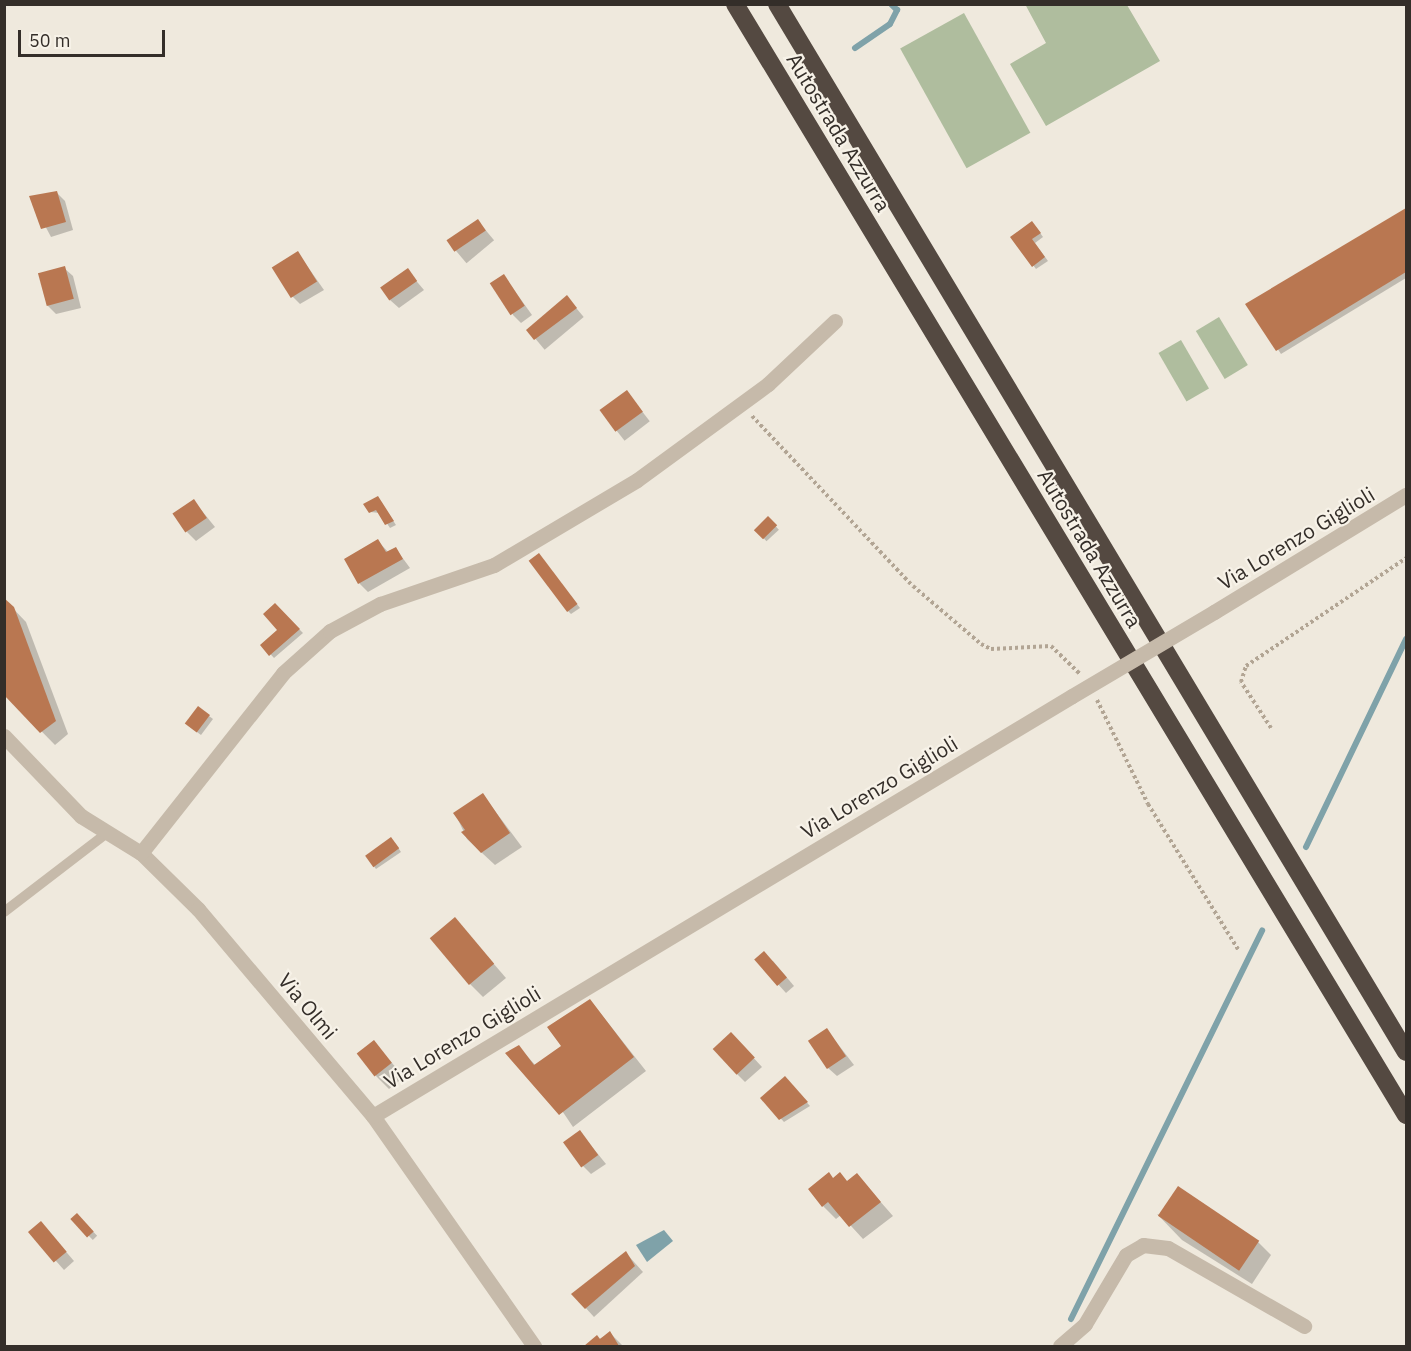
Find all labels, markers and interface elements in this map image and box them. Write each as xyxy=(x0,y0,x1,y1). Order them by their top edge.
scale bar xyxy=(21,18,168,56)
text: 50 m xyxy=(29,29,71,52)
street label: Autostrada Azzurra xyxy=(782,48,896,216)
street label: Autostrada Azzurra xyxy=(1033,464,1147,632)
street label: Via Lorenzo Giglioli xyxy=(1213,481,1379,595)
street label: Via Lorenzo Giglioli xyxy=(796,730,962,844)
street label: Via Olmi xyxy=(273,968,343,1044)
street label: Via Lorenzo Giglioli xyxy=(379,980,545,1094)

